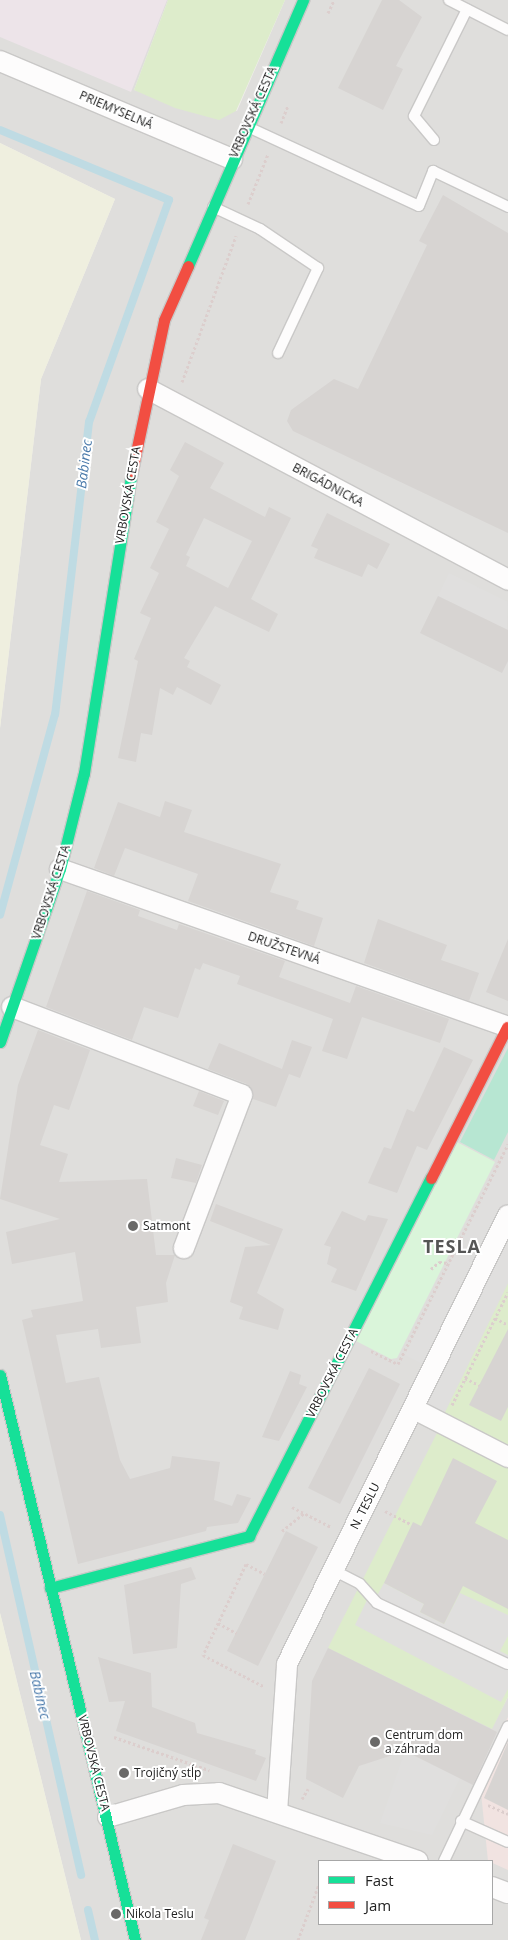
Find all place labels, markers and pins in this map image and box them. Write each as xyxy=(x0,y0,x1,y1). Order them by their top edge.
place label: Satmont xyxy=(143,1219,190,1233)
marker: Satmont xyxy=(127,1220,139,1232)
place label: Centrum dom a záhrada xyxy=(385,1728,463,1756)
marker: Centrum dom a záhrada xyxy=(369,1736,381,1748)
place label: Trojičný stĺp xyxy=(134,1766,201,1780)
marker: Trojičný stĺp xyxy=(118,1767,130,1779)
place label: Nikola Teslu xyxy=(126,1907,194,1921)
marker: Nikola Teslu xyxy=(110,1908,122,1920)

